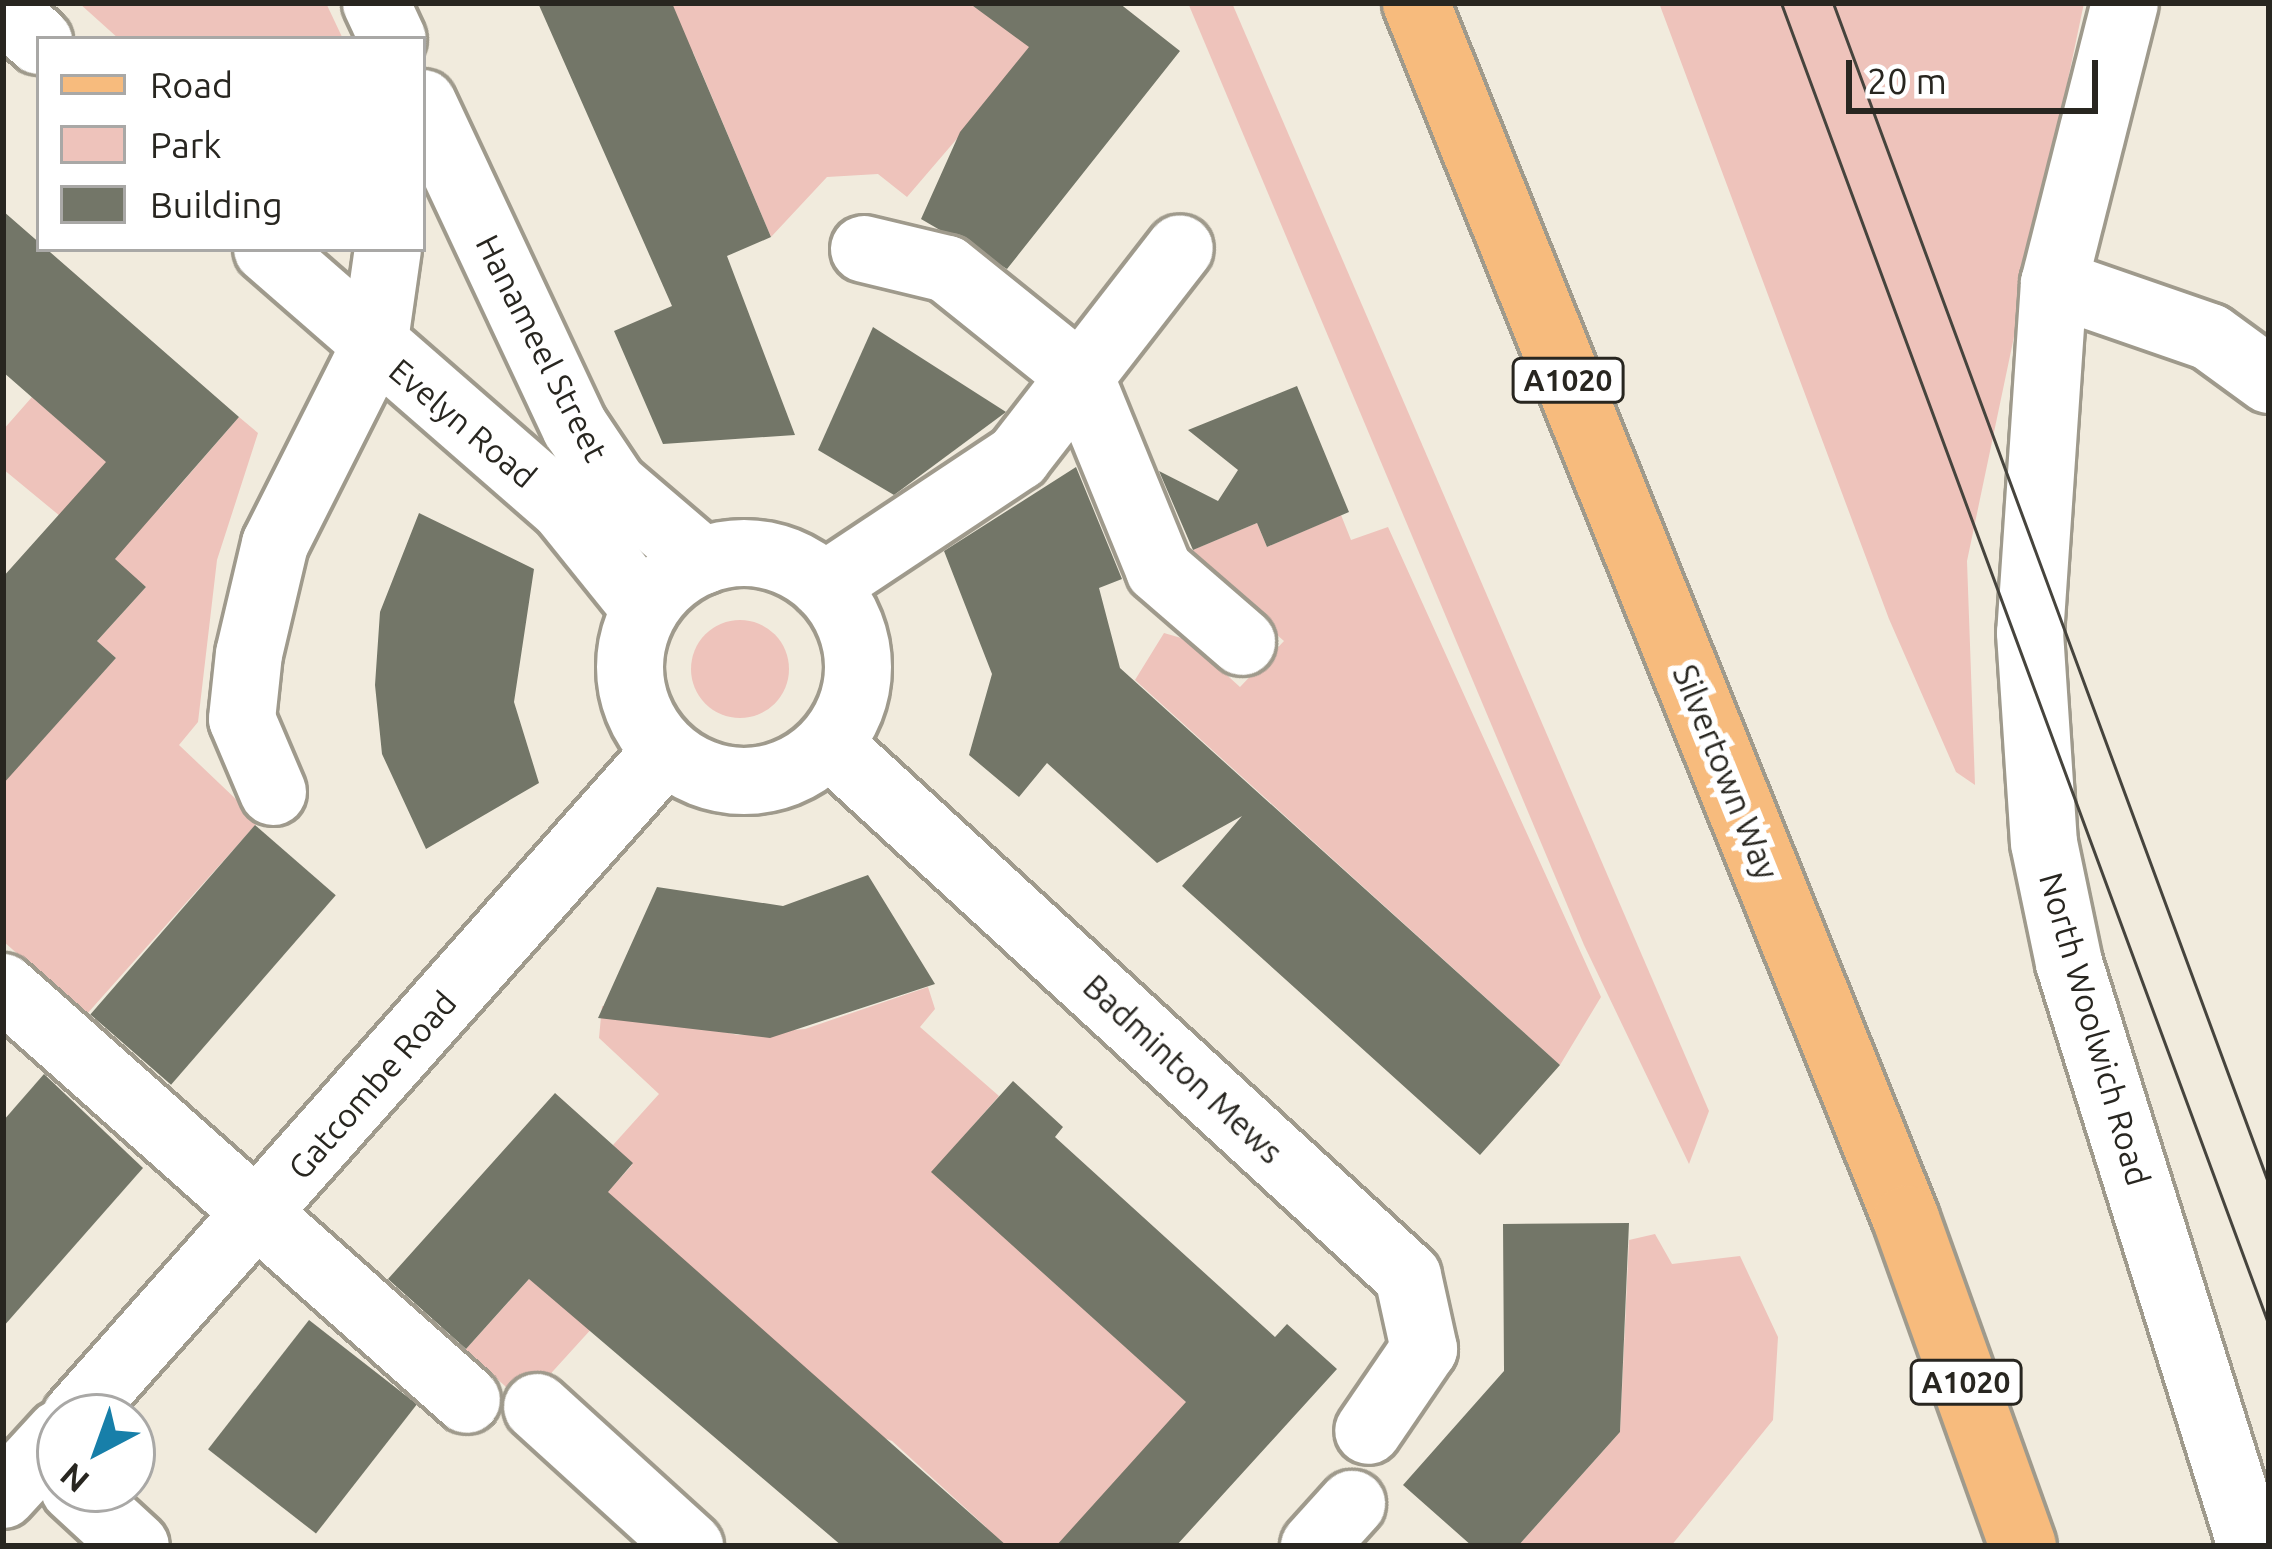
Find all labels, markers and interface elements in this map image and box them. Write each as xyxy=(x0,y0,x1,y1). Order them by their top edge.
legend xyxy=(36,36,426,252)
scale bar xyxy=(1852,36,2104,110)
text: 20 m xyxy=(1867,60,1947,101)
text: Road xyxy=(150,64,233,105)
text: Park xyxy=(150,124,222,165)
text: Building xyxy=(150,184,283,225)
street label: Hanameel Street xyxy=(468,228,616,468)
street label: Evelyn Road xyxy=(382,350,544,496)
road number: A1020 xyxy=(1511,356,1625,404)
street label: Silvertown Way xyxy=(1665,659,1787,885)
street label: North Woolwich Road xyxy=(2031,868,2159,1190)
street label: Badminton Mews xyxy=(1075,967,1291,1171)
street label: Gatcombe Road xyxy=(280,983,464,1187)
road number: A1020 xyxy=(1909,1358,2023,1406)
north arrow xyxy=(36,1393,156,1513)
text: N xyxy=(53,1456,95,1500)

